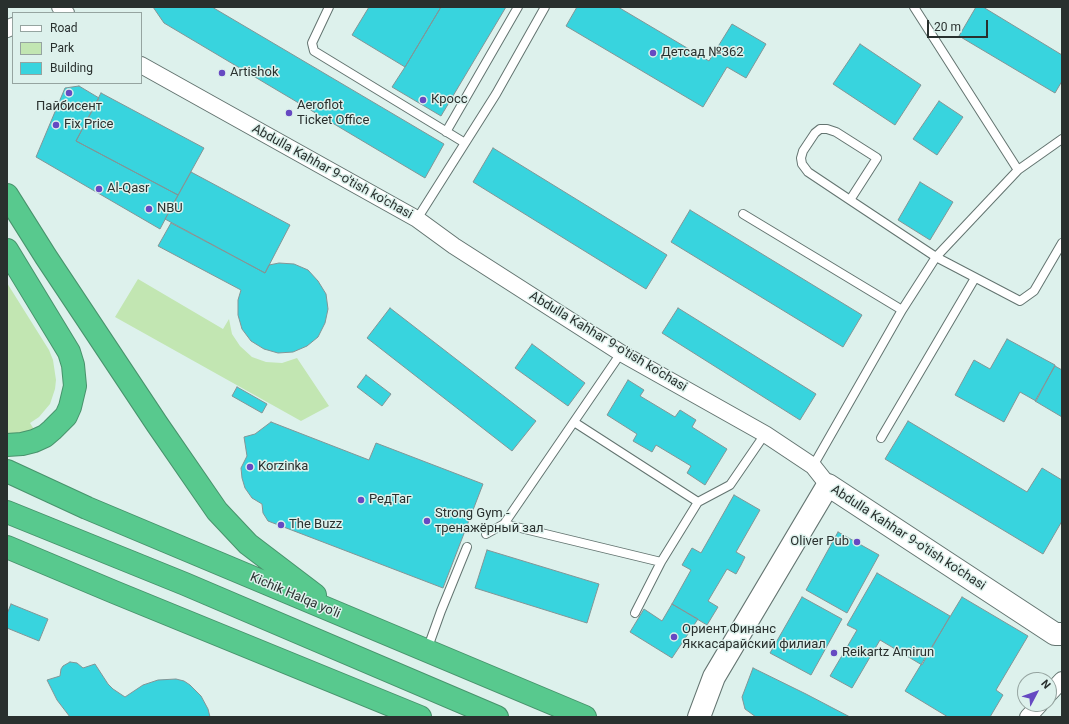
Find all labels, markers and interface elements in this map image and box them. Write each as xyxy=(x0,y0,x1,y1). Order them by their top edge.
legend xyxy=(12,12,142,84)
scale bar xyxy=(929,12,990,38)
text: 20 m xyxy=(934,20,961,34)
text: Road xyxy=(50,21,78,35)
text: Park xyxy=(50,41,74,55)
place label: Детсад №362 xyxy=(661,45,744,61)
marker: Детсад №362 xyxy=(648,48,658,58)
text: Building xyxy=(50,61,93,75)
place label: Artishok xyxy=(230,65,278,81)
marker: Artishok xyxy=(217,68,227,78)
marker: Пайбисент xyxy=(64,88,74,98)
place label: Кросс xyxy=(431,92,468,108)
marker: Кросс xyxy=(418,95,428,105)
place label: Aeroflot Ticket Office xyxy=(297,98,369,129)
place label: Пайбисент xyxy=(36,99,102,115)
marker: Aeroflot Ticket Office xyxy=(284,108,294,118)
place label: Fix Price xyxy=(64,117,113,133)
marker: Fix Price xyxy=(51,120,61,130)
street label: Abdulla Kahhar 9-o'tish ko'chasi xyxy=(249,121,415,223)
place label: Al-Qasr xyxy=(107,181,149,197)
marker: Al-Qasr xyxy=(94,184,104,194)
place label: NBU xyxy=(157,201,183,217)
marker: NBU xyxy=(144,204,154,214)
street label: Abdulla Kahhar 9-o'tish ko'chasi xyxy=(526,289,690,395)
place label: Korzinka xyxy=(258,459,308,475)
marker: Korzinka xyxy=(245,462,255,472)
street label: Abdulla Kahhar 9-o'tish ko'chasi xyxy=(828,482,988,594)
place label: РедТаг xyxy=(369,492,411,508)
marker: РедТаг xyxy=(356,495,366,505)
place label: Strong Gym - тренажёрный зал xyxy=(435,506,544,537)
marker: Strong Gym - тренажёрный зал xyxy=(422,516,432,526)
place label: The Buzz xyxy=(289,517,342,533)
marker: The Buzz xyxy=(276,520,286,530)
place label: Oliver Pub xyxy=(790,534,849,550)
marker: Oliver Pub xyxy=(852,537,862,547)
street label: Kichik Halqa yo'li xyxy=(247,570,343,622)
place label: Ориент Финанс Яккасарайский филиал xyxy=(682,622,826,653)
marker: Ориент Финанс Яккасарайский филиал xyxy=(669,632,679,642)
place label: Reikartz Amirun xyxy=(842,645,934,661)
marker: Reikartz Amirun xyxy=(829,648,839,658)
north arrow xyxy=(1017,672,1057,712)
text: N xyxy=(1038,677,1053,692)

